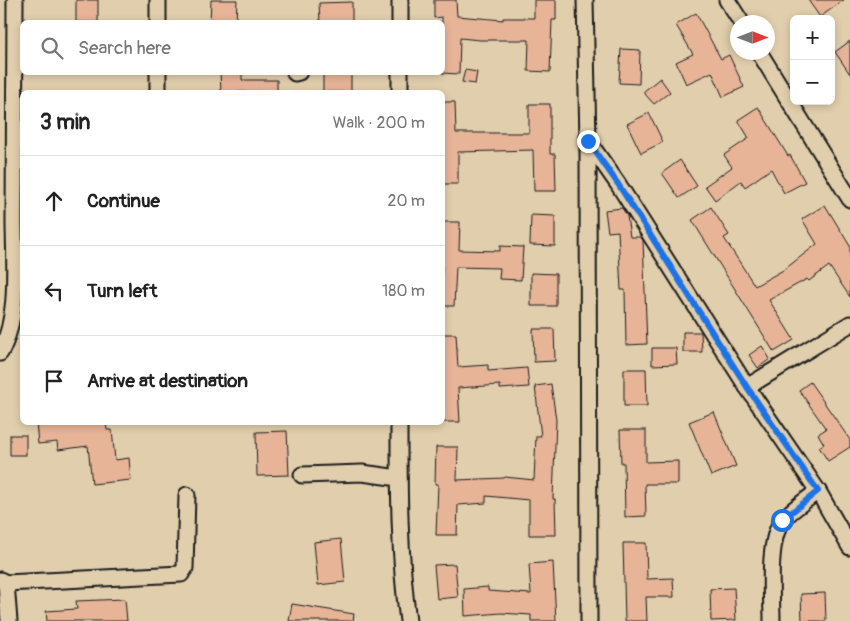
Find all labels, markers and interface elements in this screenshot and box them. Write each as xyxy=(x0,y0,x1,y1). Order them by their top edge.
north arrow xyxy=(730,15,775,60)
map controls xyxy=(790,15,835,105)
button: + xyxy=(790,15,835,60)
search box xyxy=(20,20,445,75)
icon: search xyxy=(38,34,66,62)
text: Search here xyxy=(78,36,171,60)
button: − xyxy=(790,60,835,105)
text: 3 min xyxy=(40,109,90,136)
text: Walk · 200 m xyxy=(333,113,425,133)
route end xyxy=(577,130,600,153)
icon: ahead xyxy=(40,187,68,215)
text: Continue xyxy=(87,189,160,213)
text: 20 m xyxy=(387,191,425,211)
icon: left xyxy=(40,277,68,305)
text: Turn left xyxy=(87,279,157,303)
text: 180 m xyxy=(382,281,425,301)
icon: arrive xyxy=(40,367,68,395)
text: Arrive at destination xyxy=(87,369,248,393)
route start xyxy=(771,509,794,532)

